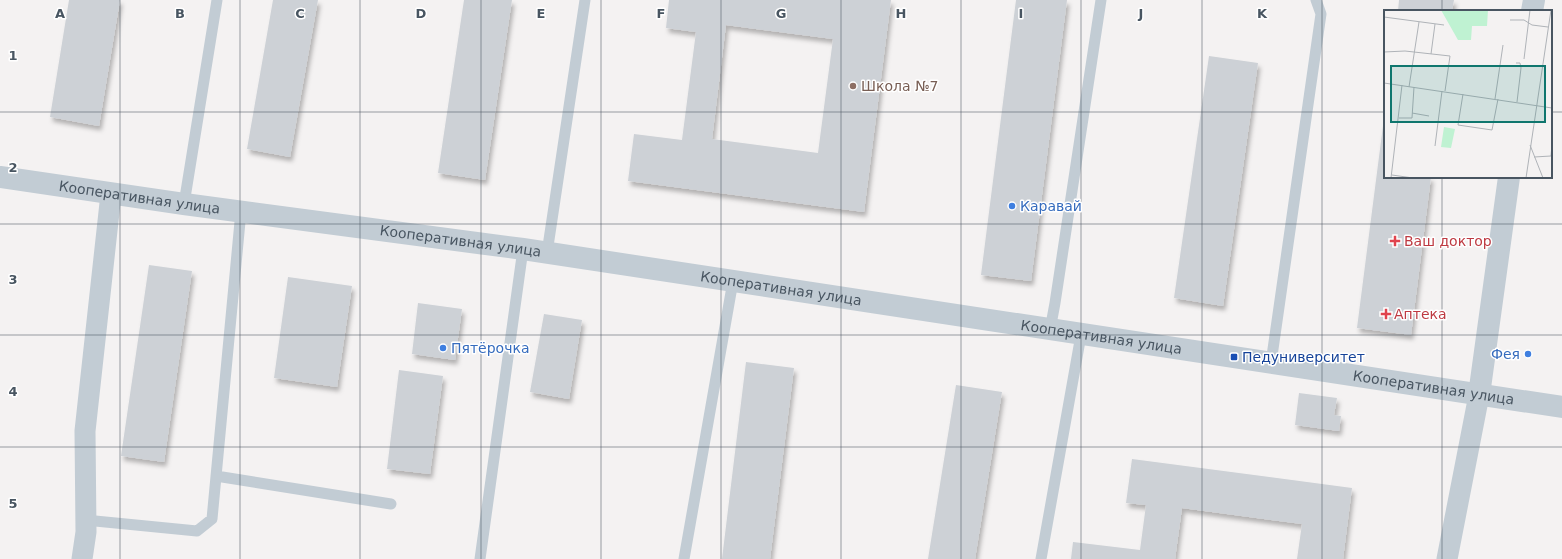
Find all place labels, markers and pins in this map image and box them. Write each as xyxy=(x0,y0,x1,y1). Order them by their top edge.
place label: Школа №7 xyxy=(861,78,938,94)
marker: Школа №7 xyxy=(848,81,858,91)
place label: Каравай xyxy=(1020,198,1082,214)
marker: Каравай xyxy=(1007,201,1017,211)
place label: Ваш доктор xyxy=(1404,233,1492,249)
marker: Ваш доктор xyxy=(1389,235,1401,247)
place label: Аптека xyxy=(1394,306,1447,322)
marker: Аптека xyxy=(1381,309,1391,319)
place label: Пятёрочка xyxy=(451,340,529,356)
marker: Пятёрочка xyxy=(438,343,448,353)
place label: Фея xyxy=(1491,346,1520,362)
place label: Педуниверситет xyxy=(1242,349,1365,365)
marker: Фея xyxy=(1523,349,1533,359)
marker: Педуниверситет xyxy=(1229,352,1239,362)

